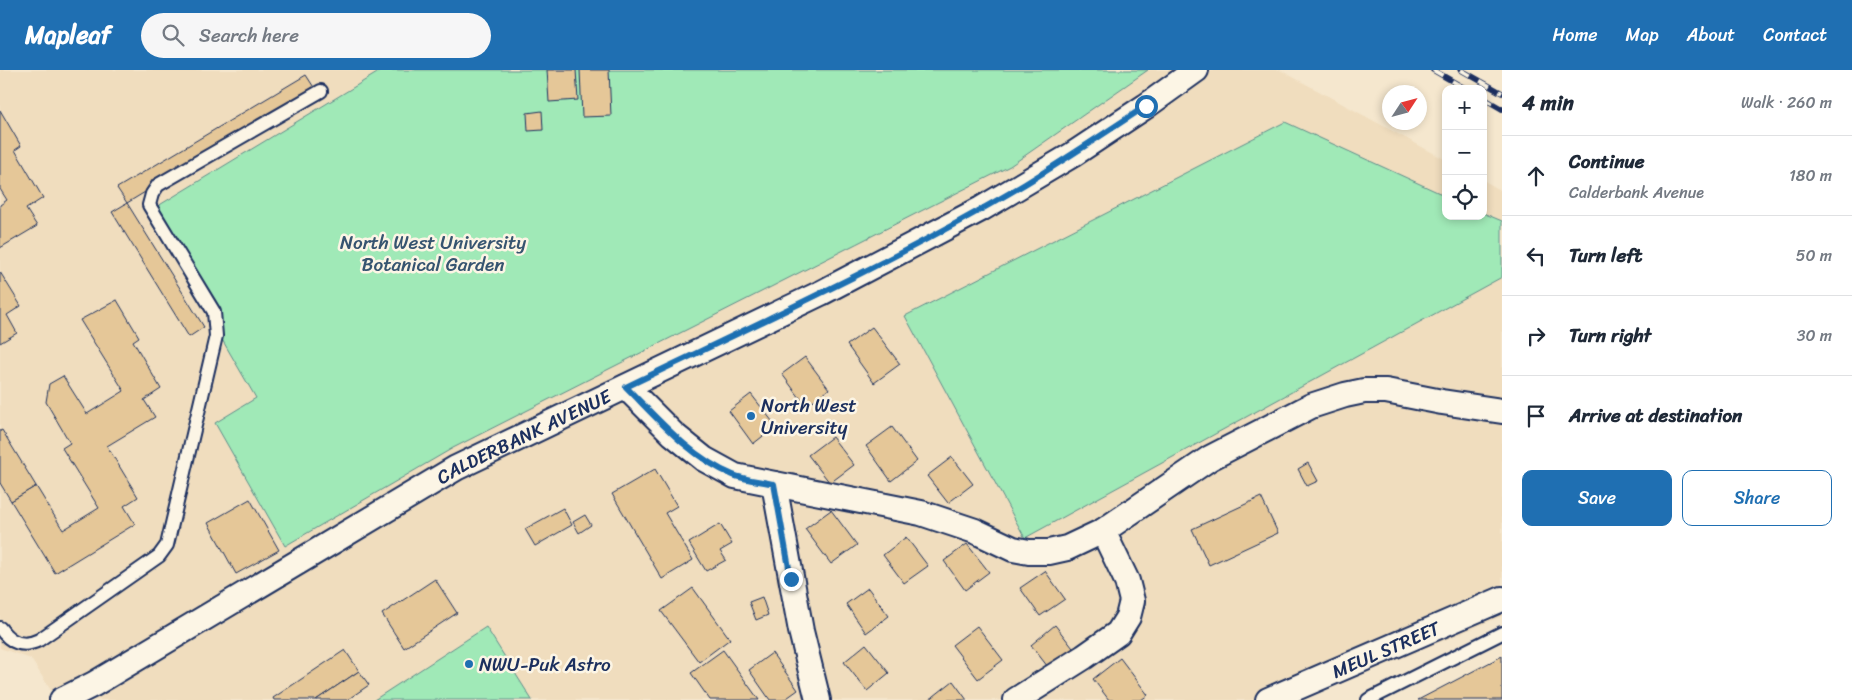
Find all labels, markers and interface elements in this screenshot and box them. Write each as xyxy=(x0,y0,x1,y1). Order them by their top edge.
search box xyxy=(141,13,491,58)
text: Mapleaf xyxy=(25,14,111,56)
text: Search here xyxy=(199,19,299,52)
text: Home xyxy=(1553,19,1598,51)
text: Map xyxy=(1626,19,1659,51)
text: About xyxy=(1687,19,1735,51)
text: Contact xyxy=(1763,19,1827,51)
icon: search xyxy=(159,21,187,49)
text: 4 min xyxy=(1522,84,1574,122)
north arrow xyxy=(1382,85,1427,130)
map controls xyxy=(1442,85,1487,220)
button: + xyxy=(1442,85,1487,130)
text: Walk · 260 m xyxy=(1741,88,1832,117)
route start xyxy=(1135,95,1158,118)
button: − xyxy=(1442,130,1487,175)
text: Continue xyxy=(1569,145,1645,178)
text: 180 m xyxy=(1789,161,1832,190)
icon: ahead xyxy=(1522,162,1550,190)
button: locate xyxy=(1442,175,1487,220)
text: Calderbank Avenue xyxy=(1569,178,1704,207)
park label: North West University Botanical Garden xyxy=(340,226,526,281)
text: Turn left xyxy=(1569,239,1642,272)
text: 50 m xyxy=(1796,241,1832,270)
icon: left xyxy=(1522,242,1550,270)
text: Turn right xyxy=(1569,319,1651,352)
text: 30 m xyxy=(1797,321,1832,350)
icon: right xyxy=(1522,322,1550,350)
street label: CALDERBANK AVENUE xyxy=(430,379,618,493)
place label: North West University xyxy=(761,389,857,444)
text: Arrive at destination xyxy=(1569,399,1742,432)
icon: arrive xyxy=(1522,402,1550,430)
marker: North West University xyxy=(745,410,757,422)
button: Save xyxy=(1522,470,1672,526)
button: Share xyxy=(1682,470,1832,526)
route end xyxy=(780,568,803,591)
street label: MEUL STREET xyxy=(1326,611,1447,688)
place label: NWU-Puk Astro xyxy=(479,648,611,681)
marker: NWU-Puk Astro xyxy=(463,658,475,670)

